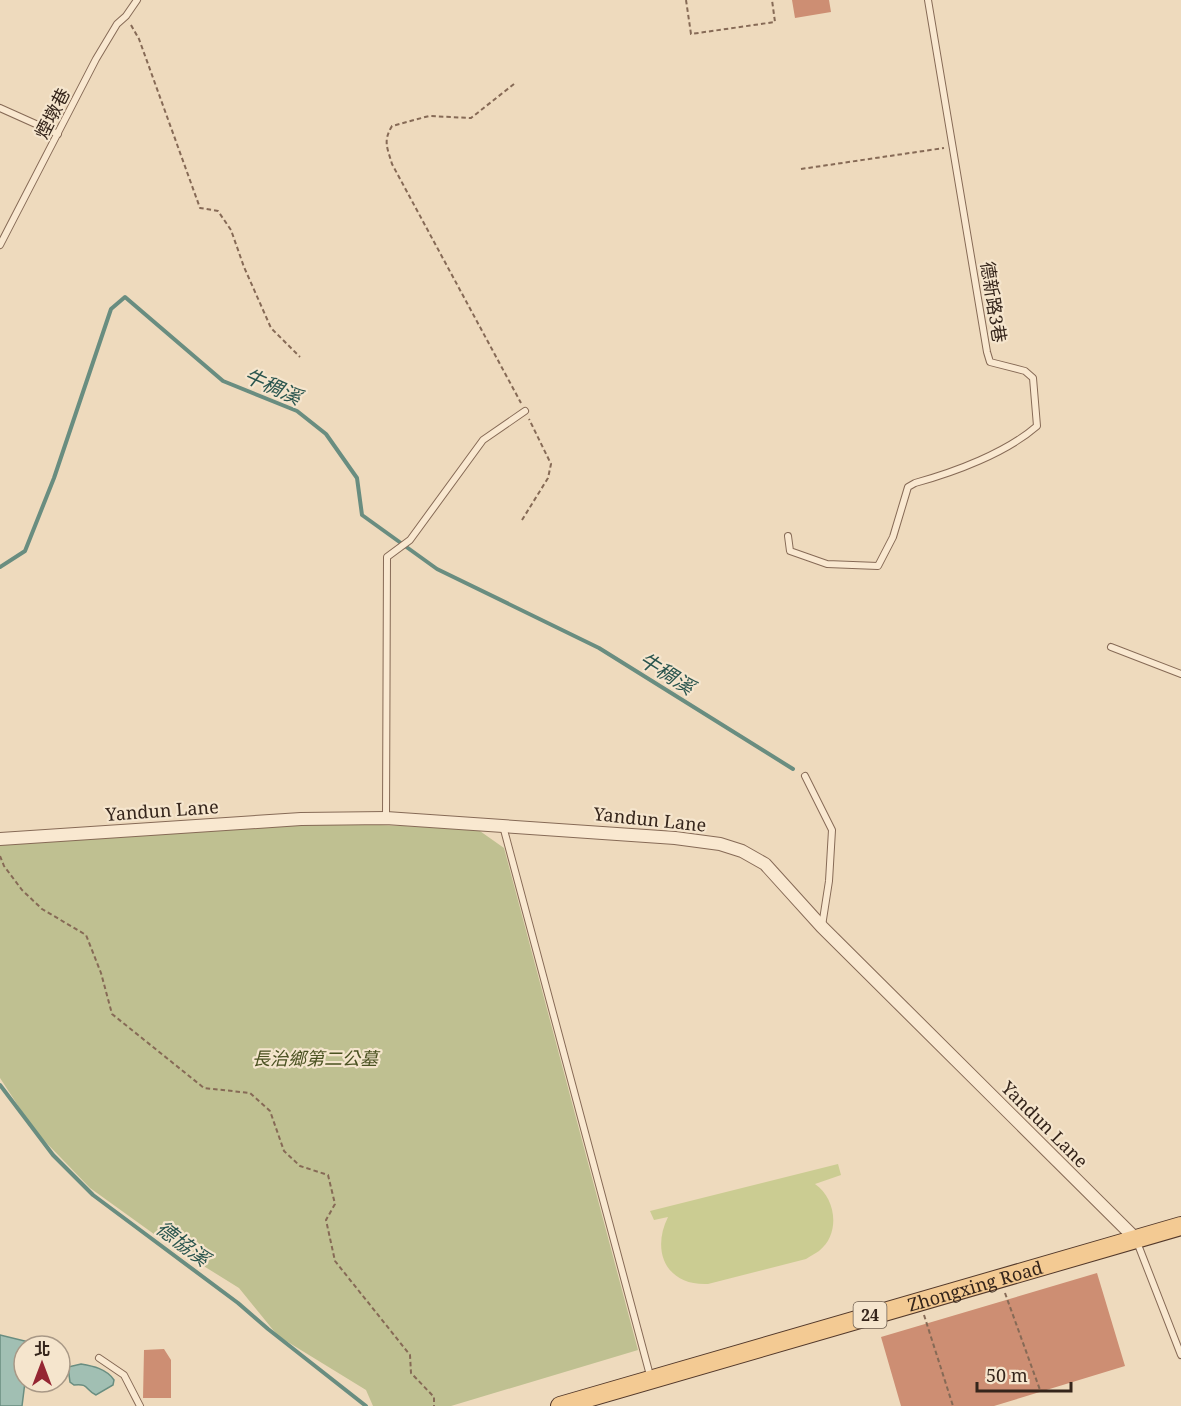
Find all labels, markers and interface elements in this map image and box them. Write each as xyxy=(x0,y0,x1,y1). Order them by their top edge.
street label: 煙墩巷 xyxy=(29,83,75,143)
street label: 德新路3巷 xyxy=(976,260,1012,344)
water label: 牛稠溪 xyxy=(240,361,309,412)
water label: 牛稠溪 xyxy=(634,646,702,702)
street label: Yandun Lane xyxy=(104,794,219,826)
street label: Yandun Lane xyxy=(591,801,708,837)
park label: 長治鄉第二公墓 xyxy=(252,1046,381,1070)
street label: Yandun Lane xyxy=(996,1075,1094,1173)
water label: 德協溪 xyxy=(151,1214,217,1274)
street label: Zhongxing Road xyxy=(905,1255,1045,1317)
road number: 24 xyxy=(854,1302,886,1328)
north arrow xyxy=(12,1334,72,1394)
text: 北 xyxy=(34,1338,50,1360)
scale bar xyxy=(977,1355,1072,1393)
text: 50 m xyxy=(986,1363,1028,1387)

